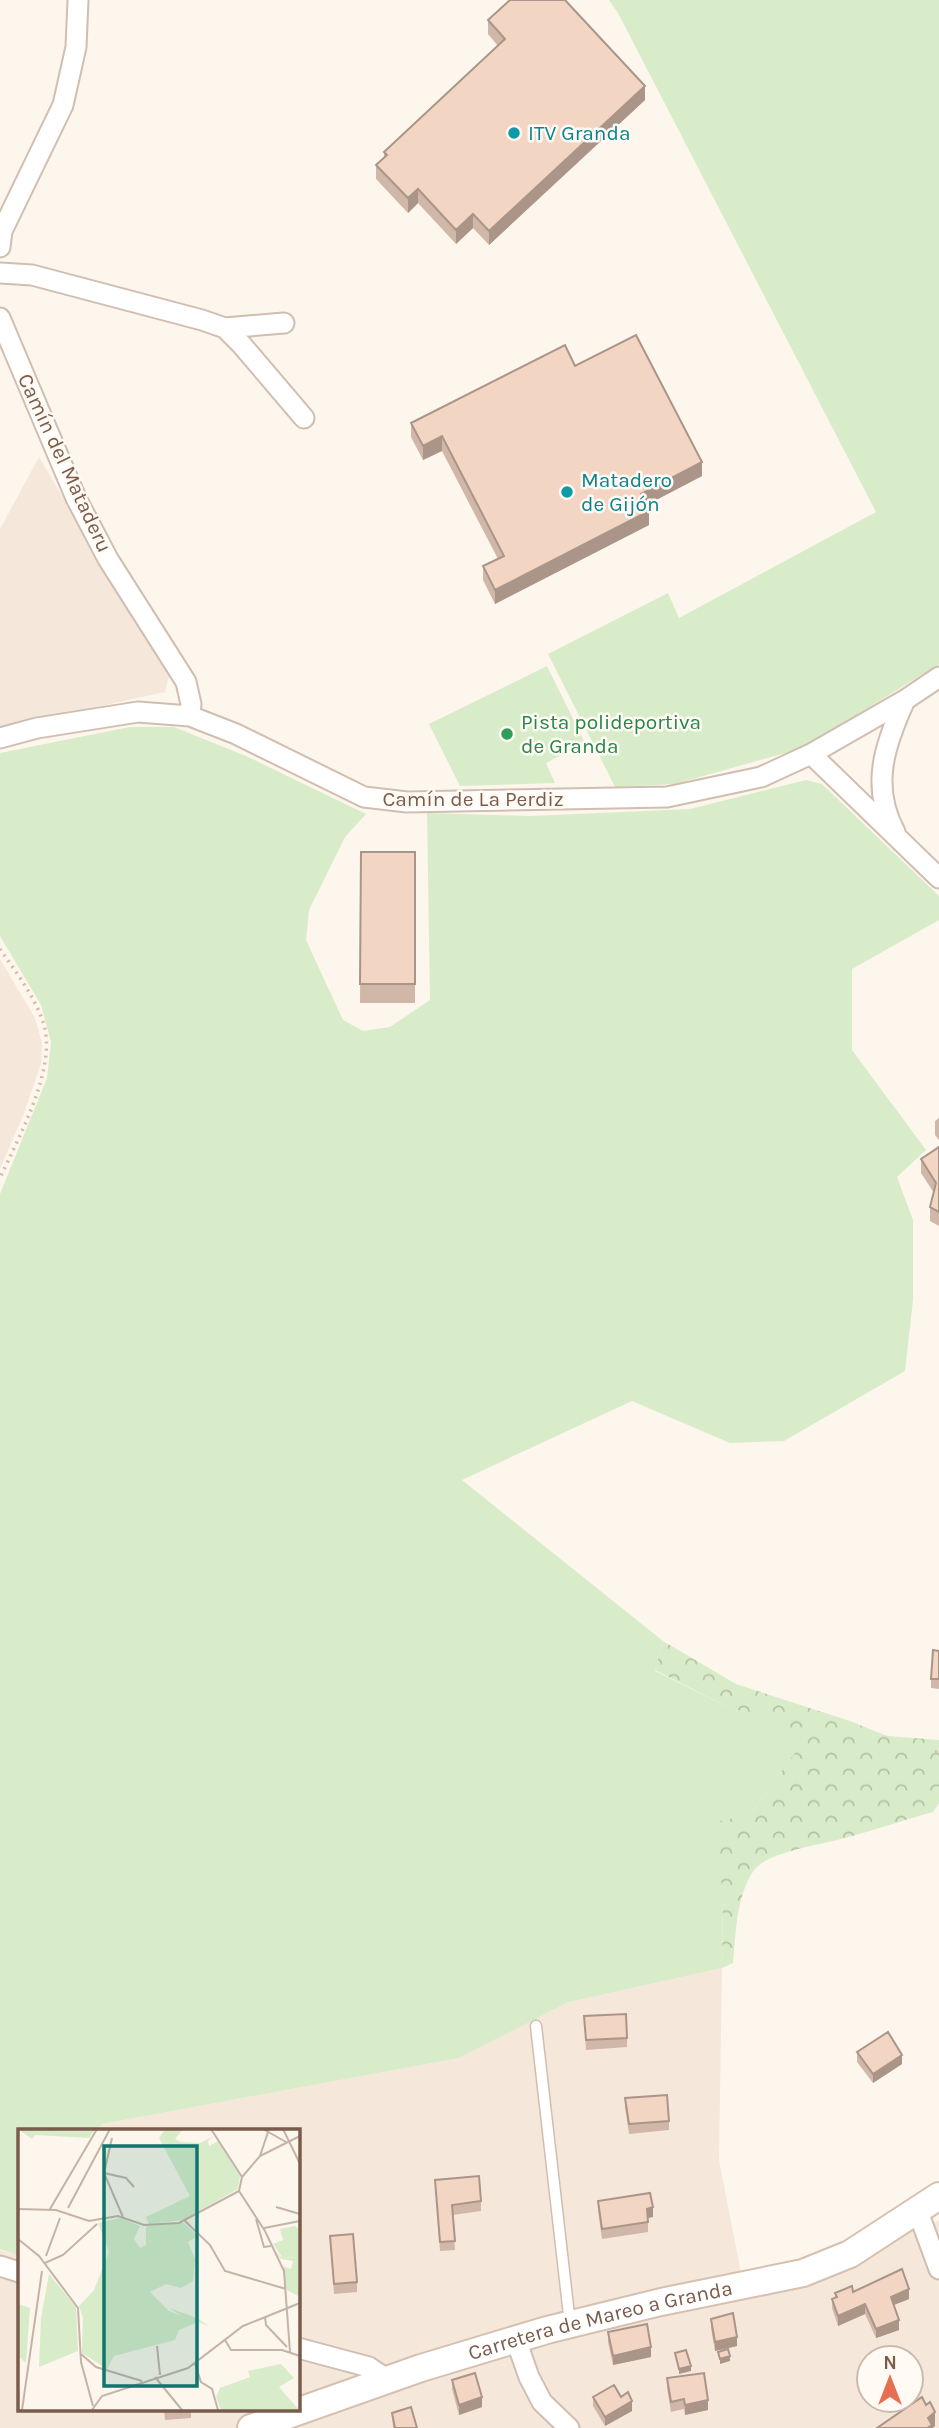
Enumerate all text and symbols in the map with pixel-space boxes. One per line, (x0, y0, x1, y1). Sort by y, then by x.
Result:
place label: ITV Granda (528, 121, 631, 145)
marker: ITV Granda (506, 125, 522, 141)
street label: Camín del Mataderu (13, 370, 117, 556)
place label: Matadero de Gijón (581, 468, 672, 516)
marker: Matadero de Gijón (559, 484, 575, 500)
place label: Pista polideportiva de Granda (521, 710, 701, 758)
marker: Pista polideportiva de Granda (499, 726, 515, 742)
street label: Camín de La Perdiz (382, 787, 564, 811)
inset map (18, 2129, 299, 2410)
street label: Carretera de Mareo a Granda (465, 2276, 735, 2365)
north arrow (855, 2344, 925, 2414)
text: N (883, 2352, 897, 2374)

